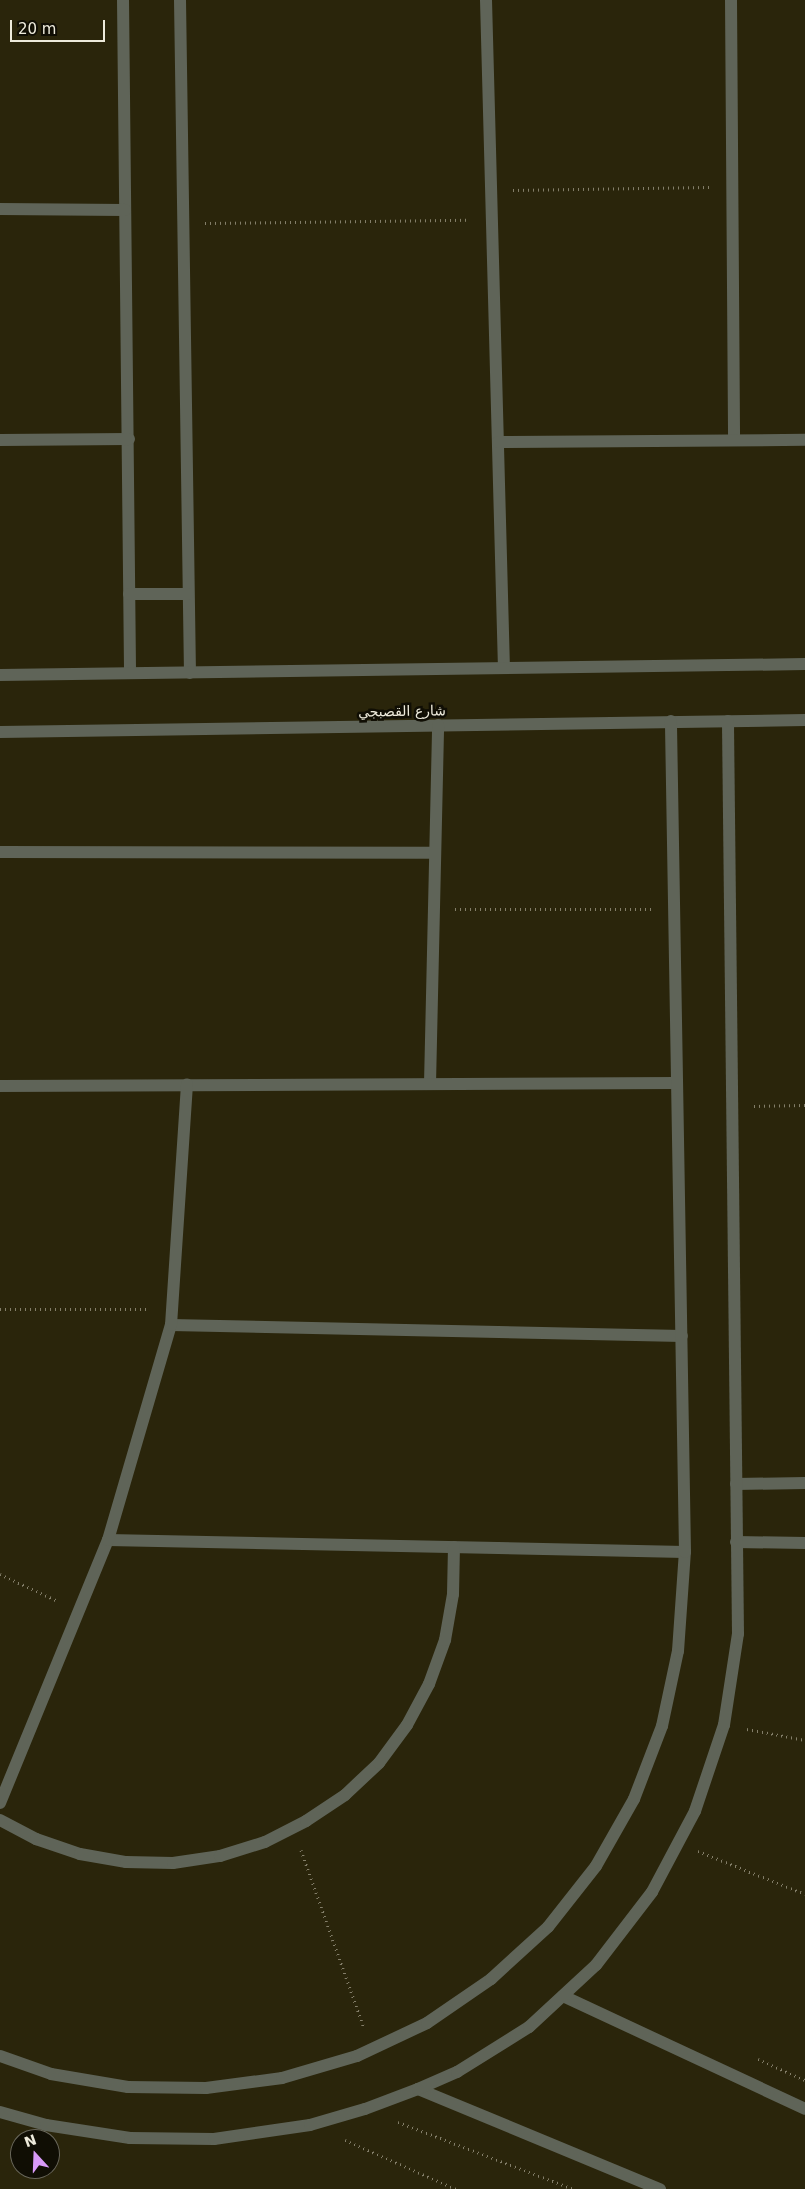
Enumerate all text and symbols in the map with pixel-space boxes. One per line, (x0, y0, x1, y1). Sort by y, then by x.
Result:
scale bar (12, 10, 108, 42)
text: 20 m (18, 20, 56, 38)
street label: شارع القصبجي (358, 702, 446, 720)
north arrow (10, 2129, 60, 2179)
text: N (22, 2131, 38, 2150)

